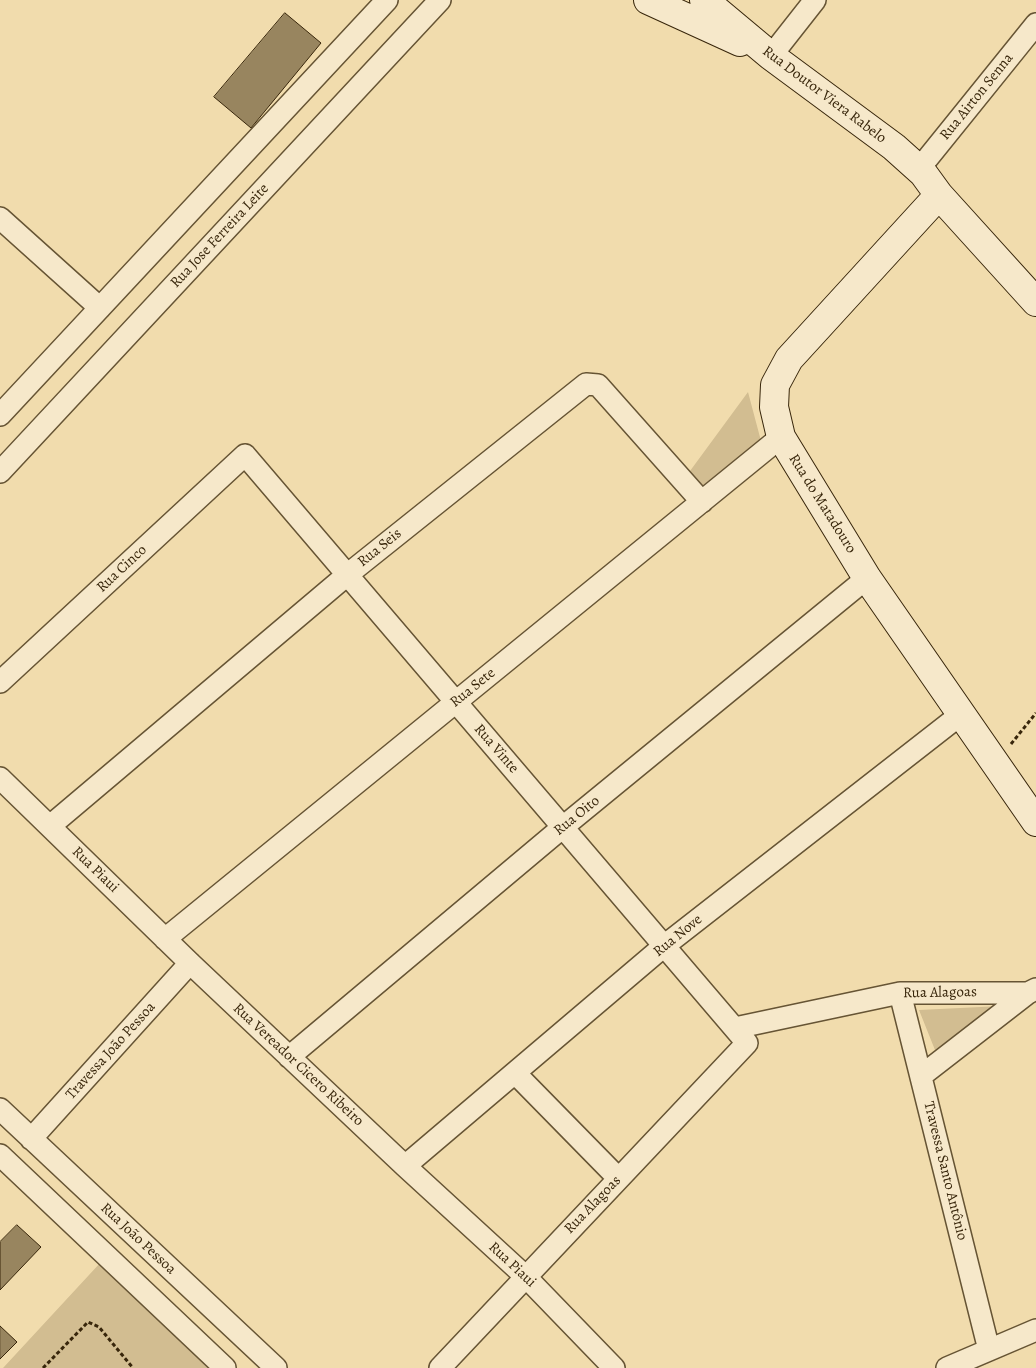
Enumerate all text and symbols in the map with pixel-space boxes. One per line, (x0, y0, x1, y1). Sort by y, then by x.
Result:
street label: Rua Doutor Viera Rabelo (759, 43, 889, 147)
street label: Rua Airton Senna (936, 50, 1018, 144)
street label: Rua Jose Ferreira Leite (167, 180, 273, 292)
street label: Rua do Matadouro (784, 451, 860, 557)
street label: Rua Seis (354, 525, 406, 571)
street label: Rua Cinco (93, 541, 151, 597)
street label: Rua Sete (447, 664, 499, 712)
street label: Rua Vinte (470, 721, 522, 777)
street label: Rua Oito (550, 792, 604, 840)
street label: Rua Piaui (68, 843, 122, 897)
street label: Rua Nove (650, 911, 706, 961)
street label: Rua Alagoas (903, 983, 977, 1003)
street label: Travessa João Pessoa (62, 998, 160, 1104)
street label: Rua Vereador Cicero Ribeiro (229, 1000, 367, 1130)
street label: Travessa Santo Antônio (919, 1100, 971, 1242)
street label: Rua Alagoas (561, 1172, 625, 1238)
street label: Rua João Pessoa (96, 1199, 180, 1279)
street label: Rua Piaui (484, 1238, 540, 1292)

